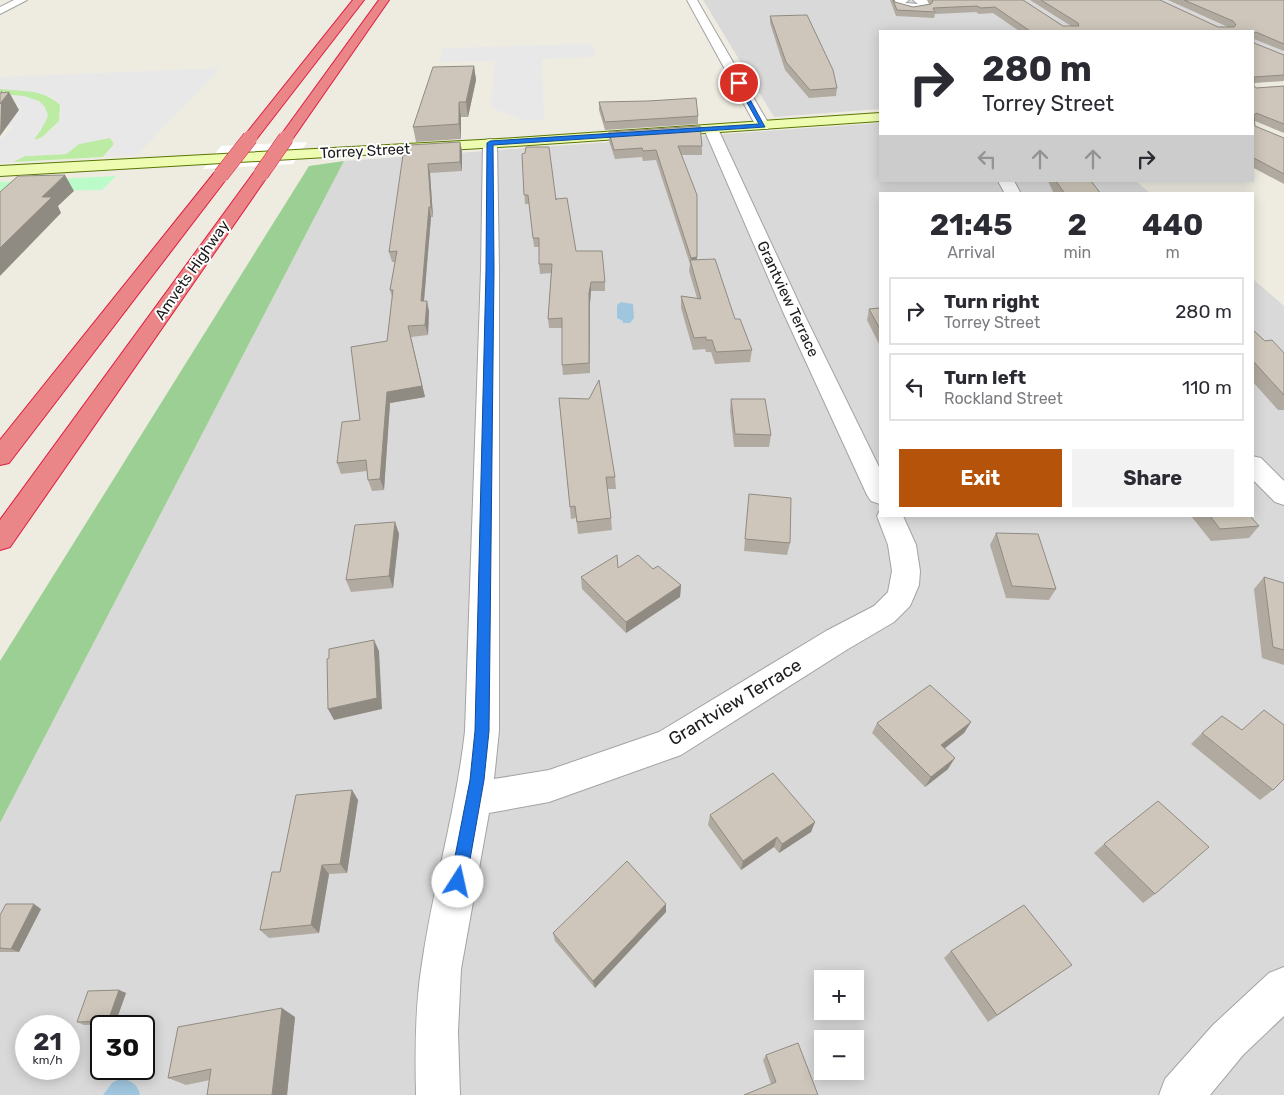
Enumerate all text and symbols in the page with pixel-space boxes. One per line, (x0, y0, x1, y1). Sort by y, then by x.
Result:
text: 280 m (982, 48, 1092, 90)
icon: right (899, 50, 964, 115)
pin (718, 62, 760, 104)
icon: arrive (725, 69, 753, 97)
text: Torrey Street (982, 90, 1114, 117)
street label: Torrey Street (320, 140, 411, 162)
icon: left (973, 145, 1001, 173)
icon: ahead (1026, 145, 1054, 173)
icon: ahead (1079, 145, 1107, 173)
icon: right (1132, 145, 1160, 173)
text: 21:45 (930, 207, 1013, 243)
text: 2 (1068, 207, 1087, 243)
text: 440 (1142, 207, 1203, 243)
street label: Amvets Highway (151, 217, 233, 323)
street label: Grantview Terrace (753, 238, 823, 360)
text: Arrival (947, 243, 995, 262)
text: min (1063, 243, 1091, 262)
text: m (1165, 243, 1180, 262)
text: Turn right (944, 290, 1039, 313)
icon: right (901, 297, 929, 325)
text: 280 m (1175, 300, 1232, 323)
text: Torrey Street (944, 313, 1040, 332)
text: Turn left (944, 366, 1026, 389)
icon: left (901, 373, 929, 401)
text: 110 m (1182, 376, 1232, 399)
text: Rockland Street (944, 389, 1063, 408)
button: Exit (899, 449, 1062, 507)
button: Share (1072, 449, 1234, 507)
street label: Grantview Terrace (665, 654, 805, 750)
position arrow (431, 855, 483, 907)
map controls (814, 970, 864, 1080)
button: + (814, 970, 864, 1020)
speed limit sign: 30 (90, 1015, 155, 1080)
text: 21 (33, 1027, 62, 1056)
button: − (814, 1030, 864, 1080)
text: km/h (33, 1053, 62, 1067)

